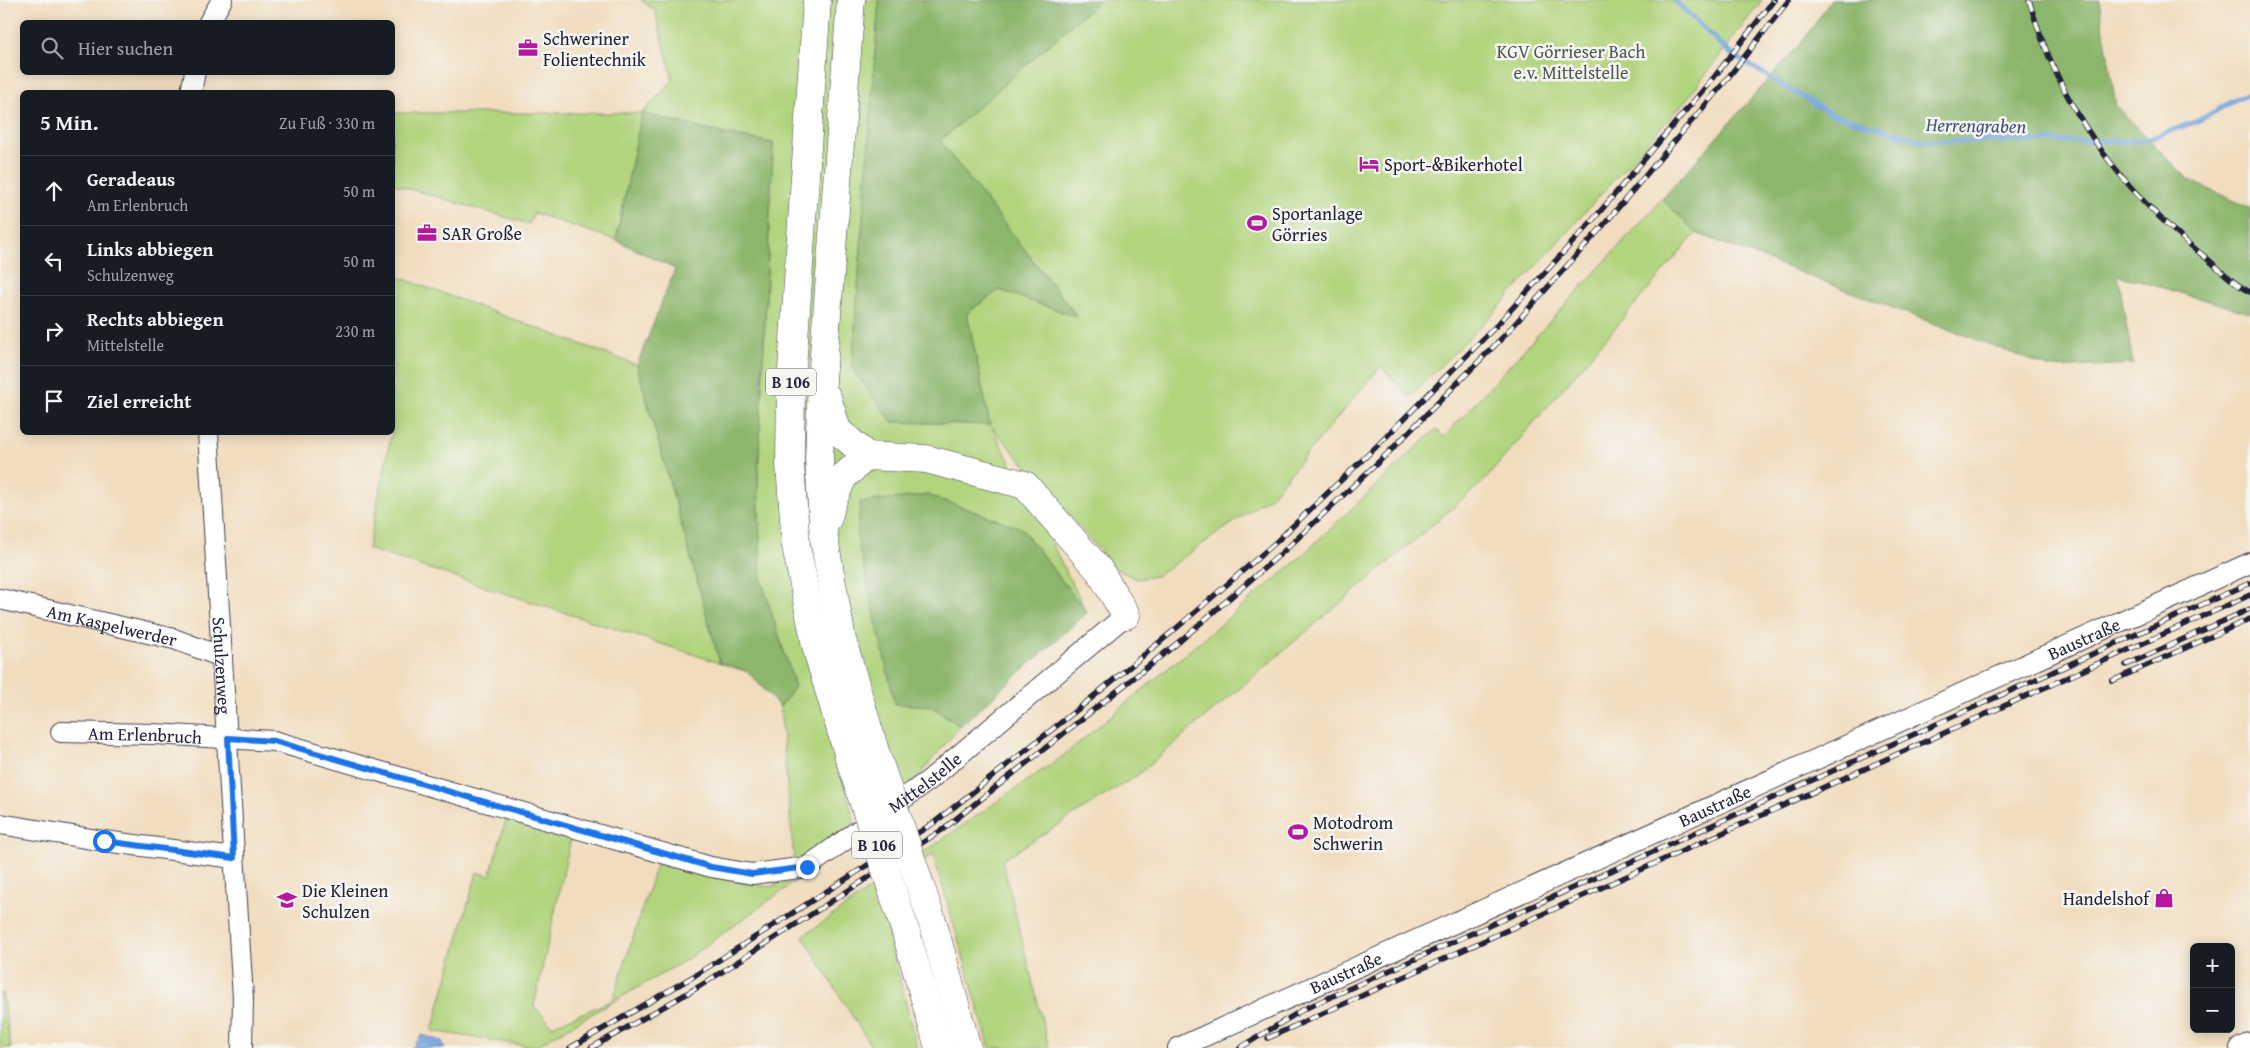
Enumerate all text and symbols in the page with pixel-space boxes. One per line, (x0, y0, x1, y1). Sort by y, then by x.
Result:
search box (20, 20, 395, 75)
place label: Schweriner Folientechnik (543, 25, 647, 73)
icon: search (38, 34, 66, 62)
text: Hier suchen (78, 34, 173, 62)
office icon: Schweriner Folientechnik (517, 37, 539, 59)
park label: KGV Görrieser Bach e.v. Mittelstelle (1497, 38, 1645, 86)
text: 5 Min. (40, 107, 98, 138)
water label: Herrengraben (1925, 110, 2027, 140)
text: Zu Fuß · 330 m (279, 111, 375, 135)
place label: Sport-&Bikerhotel (1384, 151, 1523, 178)
hotel icon: Sport-&Bikerhotel (1358, 153, 1380, 175)
text: Geradeaus (87, 165, 175, 193)
icon: ahead (40, 177, 68, 205)
text: 50 m (343, 179, 375, 203)
text: Am Erlenbruch (87, 193, 188, 217)
place label: Sportanlage Görries (1272, 200, 1363, 248)
sports icon: Sportanlage Görries (1246, 212, 1268, 234)
place label: SAR Große (442, 220, 522, 247)
office icon: SAR Große (416, 222, 438, 244)
text: Links abbiegen (87, 235, 213, 263)
icon: left (40, 247, 68, 275)
text: 50 m (343, 249, 375, 273)
text: Schulzenweg (87, 263, 174, 287)
text: Rechts abbiegen (87, 305, 224, 333)
icon: right (40, 317, 68, 345)
text: 230 m (335, 319, 375, 343)
text: Mittelstelle (87, 333, 164, 357)
road number: B 106 (766, 368, 816, 396)
icon: arrive (40, 387, 68, 415)
text: Ziel erreicht (87, 387, 191, 415)
street label: Am Kaspelwerder (44, 597, 180, 653)
street label: Baustraße (2043, 610, 2124, 666)
street label: Schulzenweg (206, 616, 239, 715)
street label: Am Erlenbruch (88, 719, 203, 750)
street label: Mittelstelle (882, 745, 967, 819)
street label: Baustraße (1674, 777, 1755, 833)
place label: Motodrom Schwerin (1313, 809, 1393, 857)
sports icon: Motodrom Schwerin (1287, 821, 1309, 843)
route start (93, 830, 116, 853)
road number: B 106 (852, 832, 902, 858)
route end (796, 856, 819, 879)
place label: Die Kleinen Schulzen (302, 877, 388, 925)
place label: Handelshof (2063, 885, 2151, 912)
shop icon: Handelshof (2153, 887, 2175, 909)
school or university icon: Die Kleinen Schulzen (276, 889, 298, 911)
map controls (2190, 943, 2235, 1033)
button: + (2190, 943, 2235, 988)
street label: Baustraße (1305, 944, 1386, 1000)
button: − (2190, 988, 2235, 1033)

